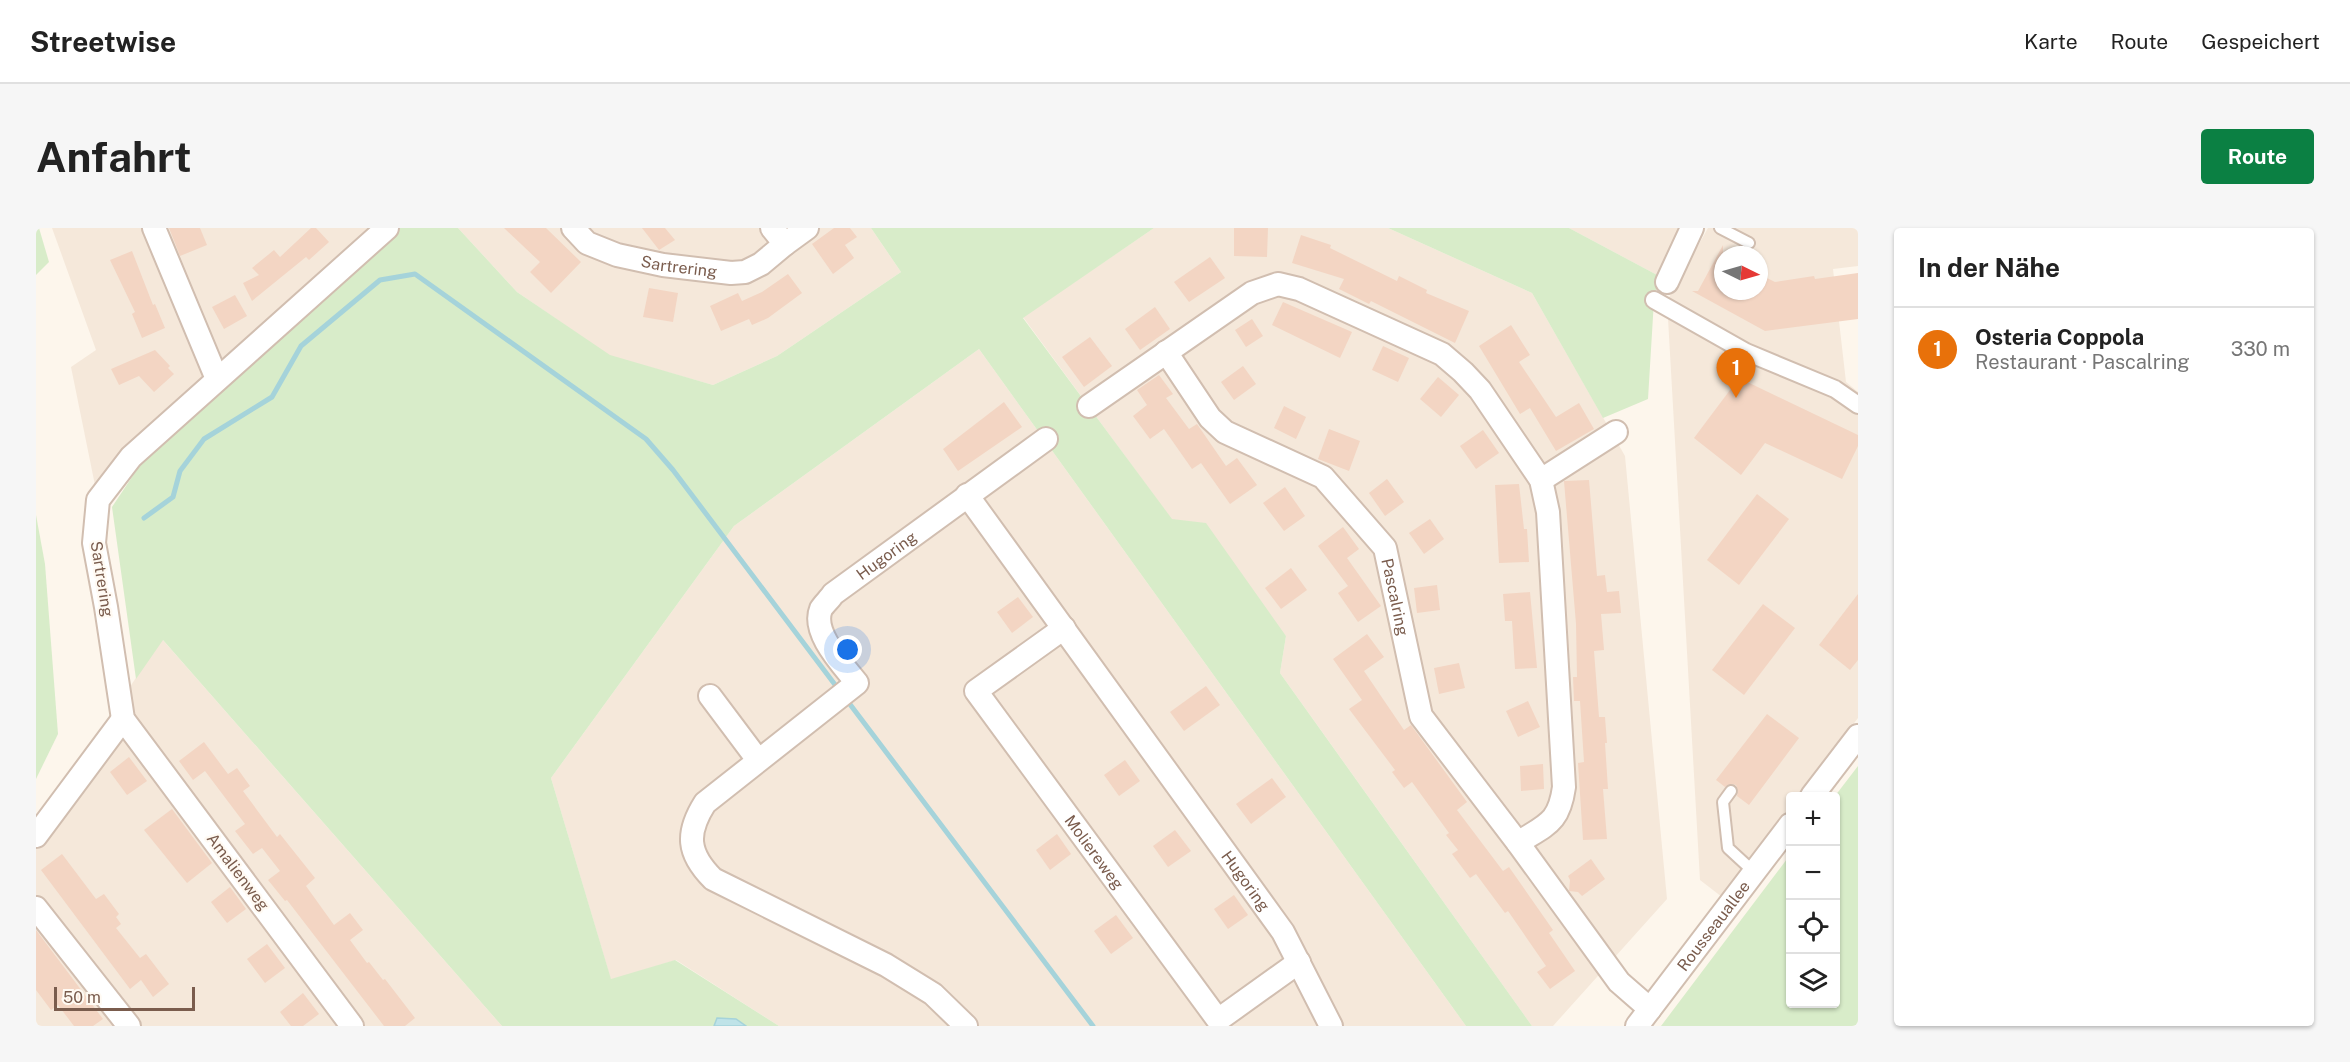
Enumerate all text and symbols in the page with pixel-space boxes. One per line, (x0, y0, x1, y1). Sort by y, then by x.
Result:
text: Streetwise (30, 25, 176, 58)
text: Karte (2024, 29, 2078, 54)
text: Route (2111, 29, 2168, 54)
text: Gespeichert (2201, 29, 2320, 54)
button: Route (2201, 129, 2314, 184)
text: Anfahrt (36, 132, 192, 181)
north arrow (1714, 246, 1768, 300)
street label: Sartrering (639, 251, 718, 281)
text: In der Nähe (1918, 252, 2060, 283)
text: Osteria Coppola (1975, 324, 2144, 350)
text: 1 (1933, 337, 1942, 361)
text: 330 m (2231, 337, 2290, 361)
pin: 1 (1716, 348, 1756, 398)
text: Restaurant · Pascalring (1975, 350, 2190, 374)
street label: Hugoring (852, 527, 920, 583)
street label: Sartrering (87, 540, 117, 618)
street label: Pascalring (1378, 556, 1413, 637)
your location (833, 635, 862, 664)
map controls (1786, 792, 1840, 1008)
button: + (1786, 792, 1840, 846)
street label: Moliereweg (1061, 811, 1128, 893)
street label: Amalienweg (203, 830, 273, 915)
button: − (1786, 846, 1840, 900)
street label: Hugoring (1218, 847, 1274, 915)
street label: Rousseauallee (1673, 877, 1754, 975)
button: locate (1786, 900, 1840, 954)
button: layers (1786, 954, 1840, 1008)
scale bar (54, 984, 195, 1012)
text: 50 m (63, 988, 101, 1007)

